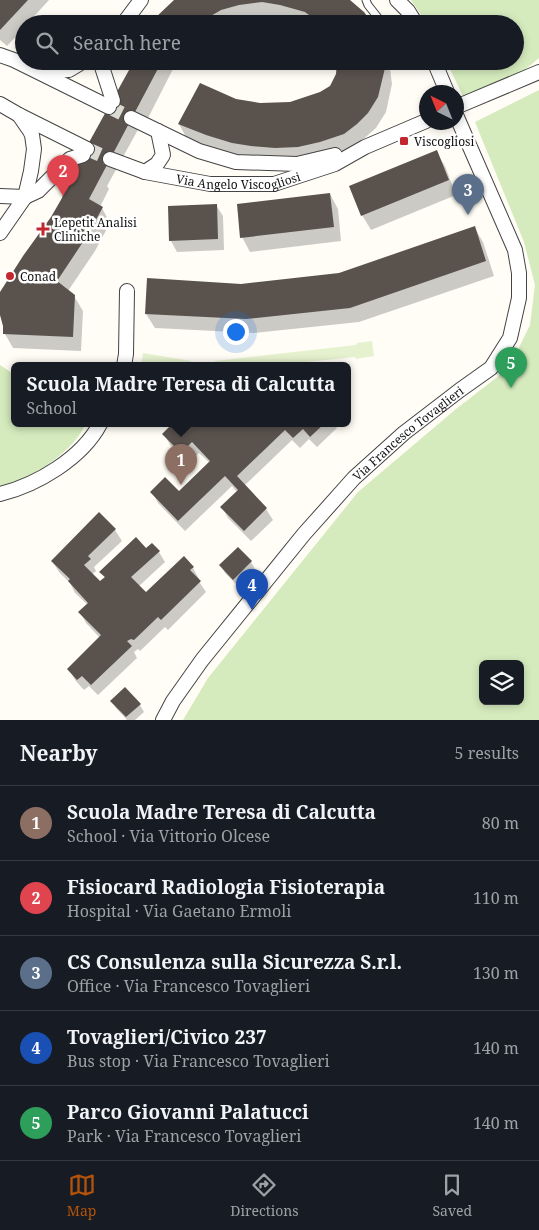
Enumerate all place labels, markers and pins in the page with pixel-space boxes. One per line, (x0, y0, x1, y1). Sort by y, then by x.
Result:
place label: Viscogliosi (414, 133, 475, 150)
marker: Viscogliosi (398, 135, 410, 147)
pin: 2 (47, 155, 79, 196)
pin: 3 (452, 174, 484, 215)
place label: Lepetit Analisi Cliniche (54, 214, 137, 245)
marker: Lepetit Analisi Cliniche (36, 222, 50, 236)
place label: Conad (20, 268, 57, 285)
marker: Conad (4, 270, 16, 282)
pin: 5 (495, 347, 527, 388)
pin: 1 (165, 444, 197, 485)
pin: 4 (236, 569, 268, 610)

